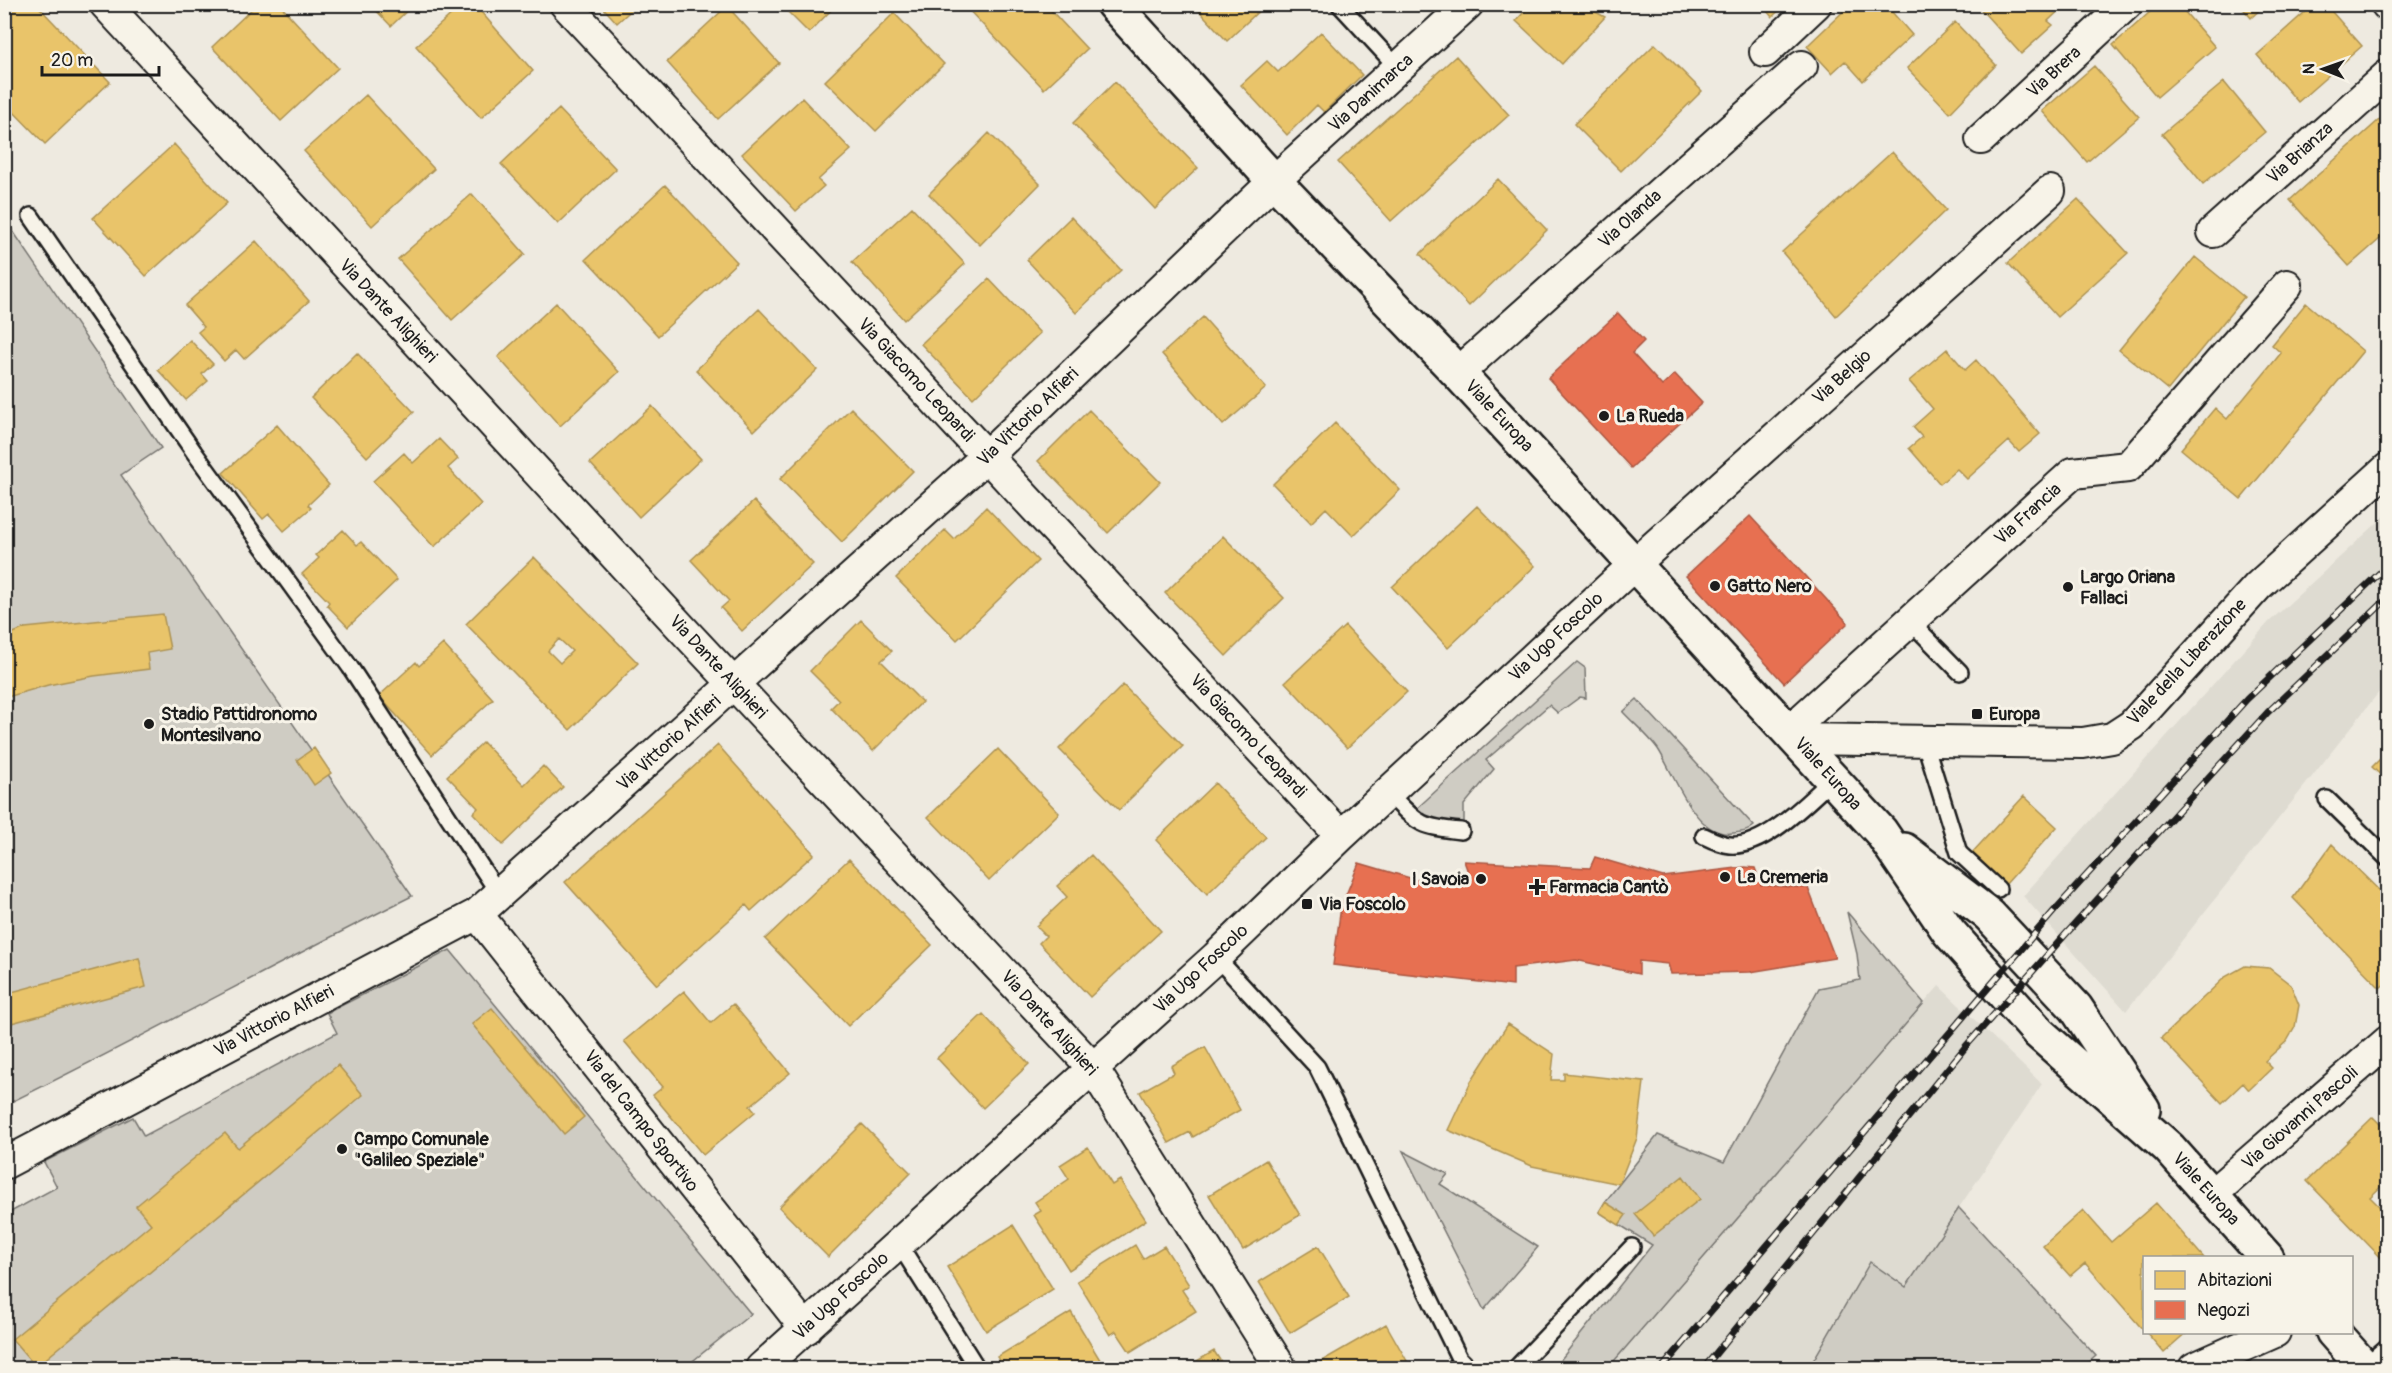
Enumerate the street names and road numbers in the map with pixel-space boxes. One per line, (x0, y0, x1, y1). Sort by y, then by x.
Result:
street label: Via Brera (2022, 41, 2086, 103)
street label: Via Danimarca (1324, 49, 1418, 137)
street label: Via Brianza (2262, 117, 2338, 189)
street label: Via Olanda (1594, 185, 1666, 253)
street label: Via Dante Alighieri (334, 254, 442, 368)
street label: Via Giacomo Leopardi (853, 313, 979, 447)
street label: Via Belgio (1808, 344, 1877, 409)
street label: Via Vittorio Alfieri (972, 363, 1084, 471)
street label: Viale Europa (1460, 375, 1538, 457)
street label: Via Francia (1990, 478, 2066, 550)
street label: Via Ugo Foscolo (1504, 587, 1608, 687)
street label: Viale della Liberazione (2122, 594, 2252, 730)
street label: Via Dante Alighieri (664, 610, 772, 724)
street label: Via Giacomo Leopardi (1185, 669, 1311, 803)
street label: Via Vittorio Alfieri (612, 690, 726, 796)
street label: Viale Europa (1789, 733, 1867, 815)
street label: Via Ugo Foscolo (1149, 919, 1253, 1019)
street label: Via Dante Alighieri (996, 965, 1102, 1081)
street label: Via Vittorio Alfieri (210, 980, 338, 1062)
street label: Via del Campo Sportivo (578, 1045, 704, 1197)
street label: Via Giovanni Pascoli (2237, 1061, 2363, 1175)
street label: Viale Europa (2167, 1148, 2245, 1230)
street label: Via Ugo Foscolo (788, 1247, 894, 1345)

